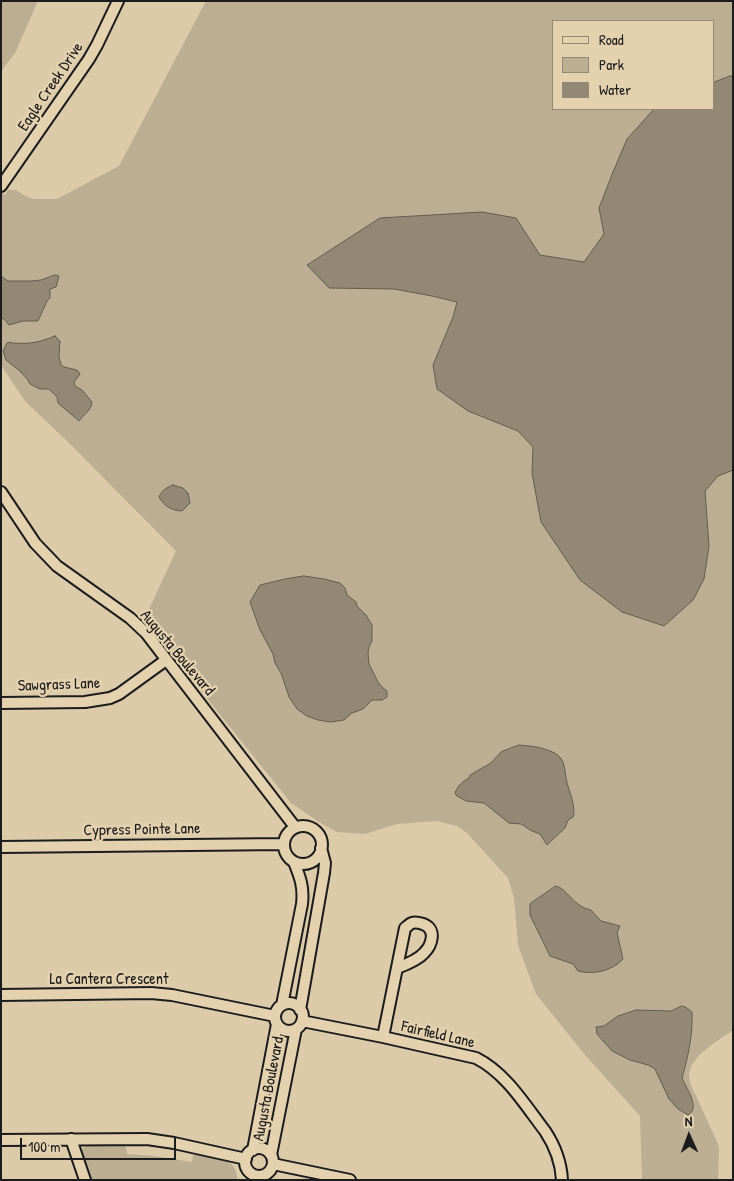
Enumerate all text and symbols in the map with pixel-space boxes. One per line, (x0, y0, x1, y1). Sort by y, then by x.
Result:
legend (552, 20, 714, 110)
text: Road (599, 29, 624, 50)
street label: Eagle Creek Drive (14, 39, 88, 135)
text: Park (599, 54, 624, 75)
text: Water (599, 79, 631, 100)
street label: Augusta Boulevard (136, 606, 218, 700)
street label: Sawgrass Lane (17, 674, 101, 696)
street label: Cypress Pointe Lane (83, 819, 201, 841)
street label: La Cantera Crescent (50, 970, 168, 990)
street label: Fairfield Lane (399, 1017, 477, 1053)
street label: Augusta Boulevard (249, 1035, 289, 1143)
north arrow (664, 1111, 714, 1161)
text: N (684, 1111, 693, 1130)
scale bar (22, 1128, 179, 1160)
text: 100 m (28, 1136, 61, 1157)

